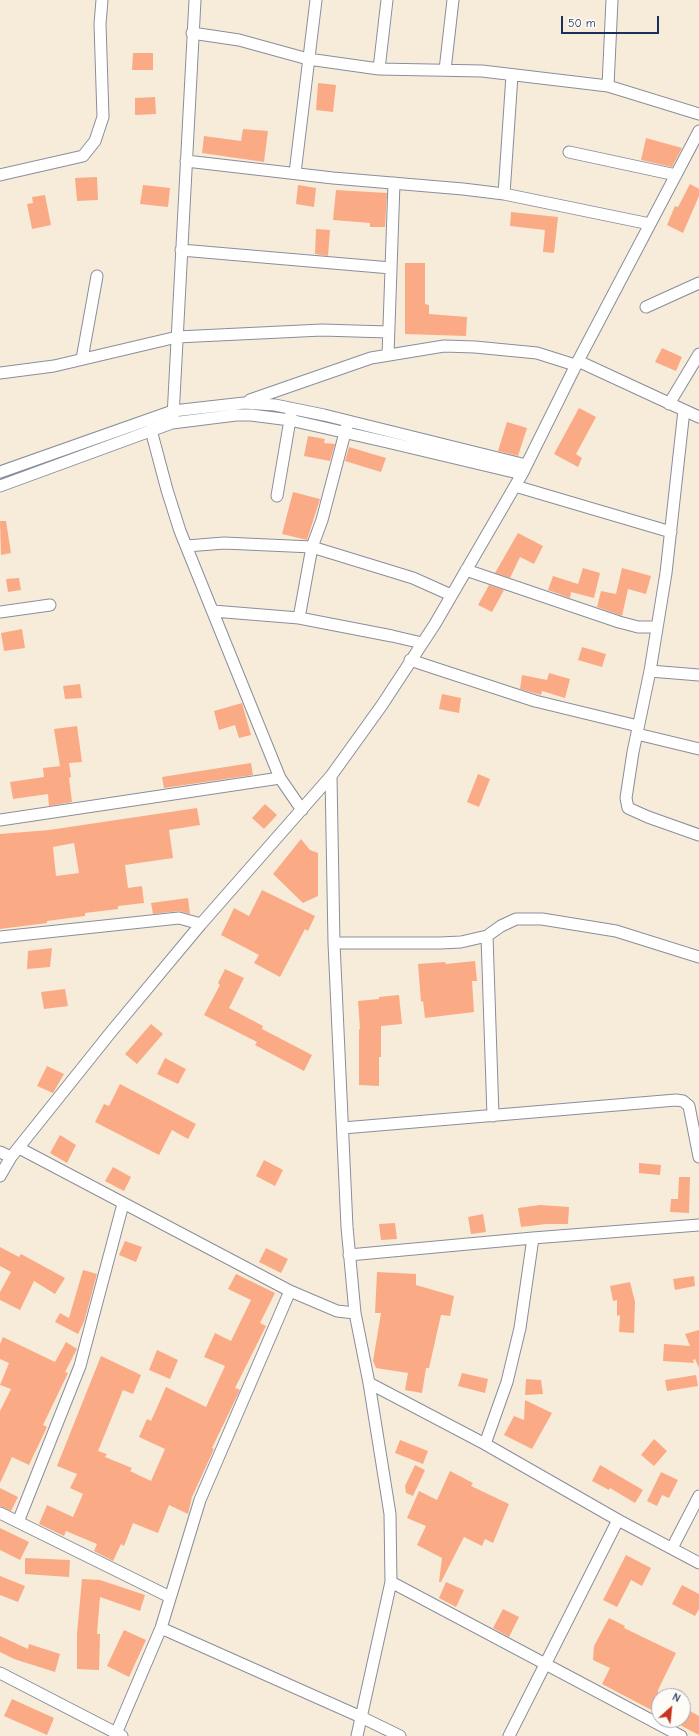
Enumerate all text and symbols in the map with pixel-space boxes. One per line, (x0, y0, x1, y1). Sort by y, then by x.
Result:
scale bar (563, 8, 661, 34)
text: 50 m (568, 16, 596, 30)
north arrow (651, 1688, 691, 1728)
text: N (670, 1690, 682, 1705)

